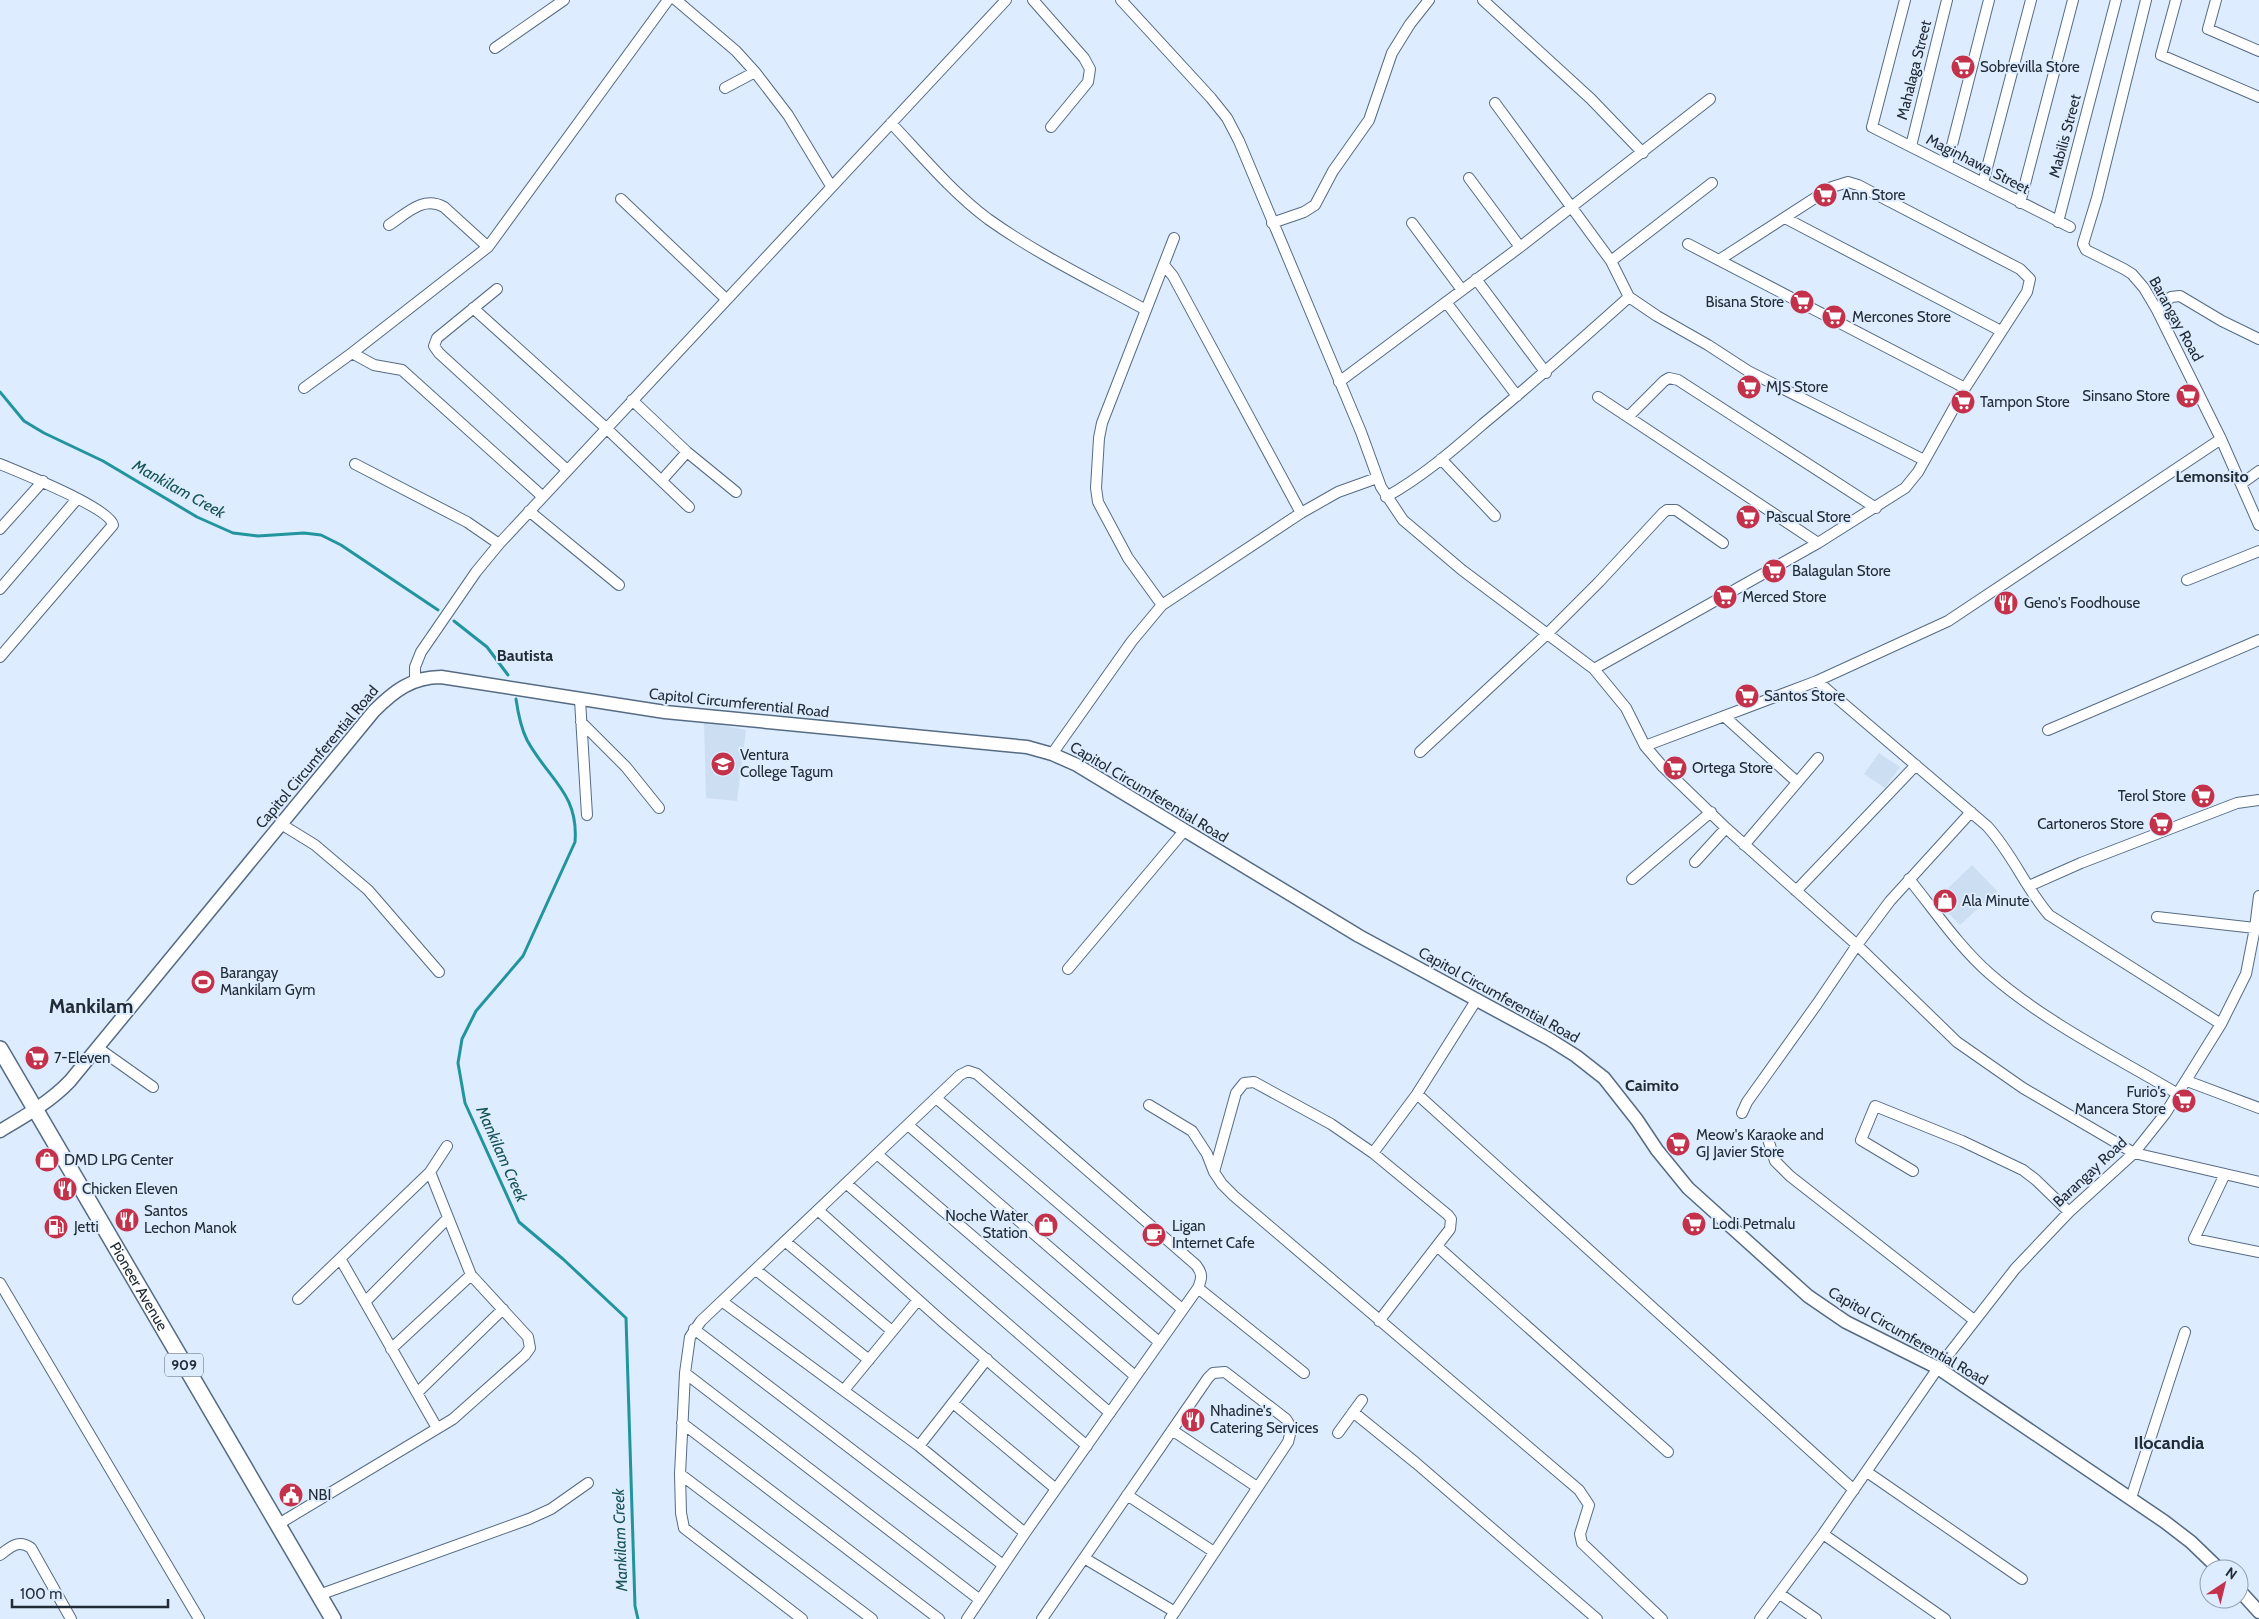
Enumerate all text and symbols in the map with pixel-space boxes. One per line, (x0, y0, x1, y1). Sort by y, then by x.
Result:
street label: Mahalaga Street (1893, 18, 1935, 122)
supermarket icon: Sobrevilla Store (1950, 54, 1976, 80)
place label: Sobrevilla Store (1980, 58, 2080, 76)
street label: Mabilis Street (2045, 92, 2085, 180)
street label: Maginhawa Street (1923, 130, 2033, 198)
supermarket icon: Ann Store (1812, 182, 1838, 208)
place label: Ann Store (1842, 186, 1906, 204)
street label: Barangay Road (2145, 273, 2207, 365)
supermarket icon: Bisana Store (1789, 289, 1815, 315)
place label: Bisana Store (1706, 293, 1784, 311)
supermarket icon: Mercones Store (1821, 304, 1847, 330)
place label: Mercones Store (1852, 308, 1951, 326)
supermarket icon: MJS Store (1736, 374, 1762, 400)
place label: MJS Store (1766, 378, 1828, 396)
supermarket icon: Sinsano Store (2175, 383, 2201, 409)
place label: Sinsano Store (2082, 387, 2170, 405)
supermarket icon: Tampon Store (1950, 389, 1976, 415)
place label: Tampon Store (1980, 393, 2070, 411)
water label: Mankilam Creek (129, 455, 230, 523)
district label: Lemonsito (2175, 467, 2249, 486)
supermarket icon: Pascual Store (1735, 504, 1761, 530)
place label: Pascual Store (1766, 508, 1851, 526)
supermarket icon: Balagulan Store (1761, 558, 1787, 584)
place label: Balagulan Store (1792, 562, 1891, 580)
supermarket icon: Merced Store (1712, 584, 1738, 610)
place label: Merced Store (1742, 588, 1827, 606)
restaurant icon: Geno's Foodhouse (1993, 590, 2019, 616)
place label: Geno's Foodhouse (2024, 594, 2140, 612)
district label: Bautista (497, 646, 553, 665)
street label: Capitol Circumferential Road (252, 682, 382, 832)
supermarket icon: Santos Store (1734, 683, 1760, 709)
street label: Capitol Circumferential Road (648, 685, 830, 721)
place label: Santos Store (1764, 687, 1845, 705)
street label: Capitol Circumferential Road (1067, 738, 1231, 846)
place label: Ventura College Tagum (740, 746, 833, 781)
school or university icon: Ventura College Tagum (710, 751, 736, 777)
supermarket icon: Ortega Store (1662, 755, 1688, 781)
place label: Ortega Store (1692, 759, 1773, 777)
supermarket icon: Terol Store (2190, 783, 2216, 809)
place label: Terol Store (2118, 787, 2186, 805)
supermarket icon: Cartoneros Store (2148, 811, 2174, 837)
place label: Cartoneros Store (2037, 815, 2144, 833)
shop icon: Ala Minute (1932, 888, 1958, 914)
place label: Ala Minute (1962, 892, 2030, 910)
street label: Capitol Circumferential Road (1415, 943, 1583, 1047)
place label: Barangay Mankilam Gym (220, 964, 315, 999)
sports icon: Barangay Mankilam Gym (190, 969, 216, 995)
district label: Mankilam (49, 994, 133, 1018)
supermarket icon: 7-Eleven (24, 1045, 50, 1071)
place label: 7-Eleven (54, 1049, 110, 1067)
district label: Caimito (1625, 1076, 1679, 1095)
place label: Furio's Mancera Store (2075, 1083, 2166, 1118)
supermarket icon: Furio's Mancera Store (2171, 1088, 2197, 1114)
water label: Mankilam Creek (472, 1102, 532, 1206)
place label: Meow's Karaoke and GJ Javier Store (1696, 1126, 1824, 1161)
supermarket icon: Meow's Karaoke and GJ Javier Store (1665, 1131, 1691, 1157)
street label: Barangay Road (2049, 1133, 2131, 1211)
shop icon: DMD LPG Center (34, 1147, 60, 1173)
place label: DMD LPG Center (64, 1151, 173, 1169)
restaurant icon: Chicken Eleven (52, 1176, 78, 1202)
place label: Chicken Eleven (82, 1180, 178, 1198)
place label: Santos Lechon Manok (144, 1202, 237, 1237)
restaurant icon: Santos Lechon Manok (114, 1207, 140, 1233)
place label: Noche Water Station (945, 1207, 1028, 1242)
supermarket icon: Lodi Petmalu (1681, 1211, 1707, 1237)
shop icon: Noche Water Station (1033, 1212, 1059, 1238)
fuel station icon: Jetti (43, 1214, 69, 1240)
place label: Lodi Petmalu (1712, 1215, 1795, 1233)
place label: Ligan Internet Cafe (1172, 1217, 1255, 1252)
place label: Jetti (73, 1218, 99, 1236)
cafe icon: Ligan Internet Cafe (1141, 1222, 1167, 1248)
street label: Pioneer Avenue (106, 1239, 172, 1334)
street label: Capitol Circumferential Road (1825, 1283, 1991, 1389)
road number: 909 (165, 1354, 203, 1376)
place label: Nhadine's Catering Services (1210, 1402, 1318, 1437)
restaurant icon: Nhadine's Catering Services (1180, 1407, 1206, 1433)
district label: Ilocandia (2134, 1432, 2204, 1454)
public building icon: NBI (278, 1482, 304, 1508)
place label: NBI (308, 1486, 331, 1504)
water label: Mankilam Creek (609, 1487, 631, 1593)
north arrow (2199, 1559, 2249, 1609)
text: N (2222, 1563, 2241, 1584)
scale bar (12, 1576, 169, 1608)
text: 100 m (20, 1585, 62, 1603)

